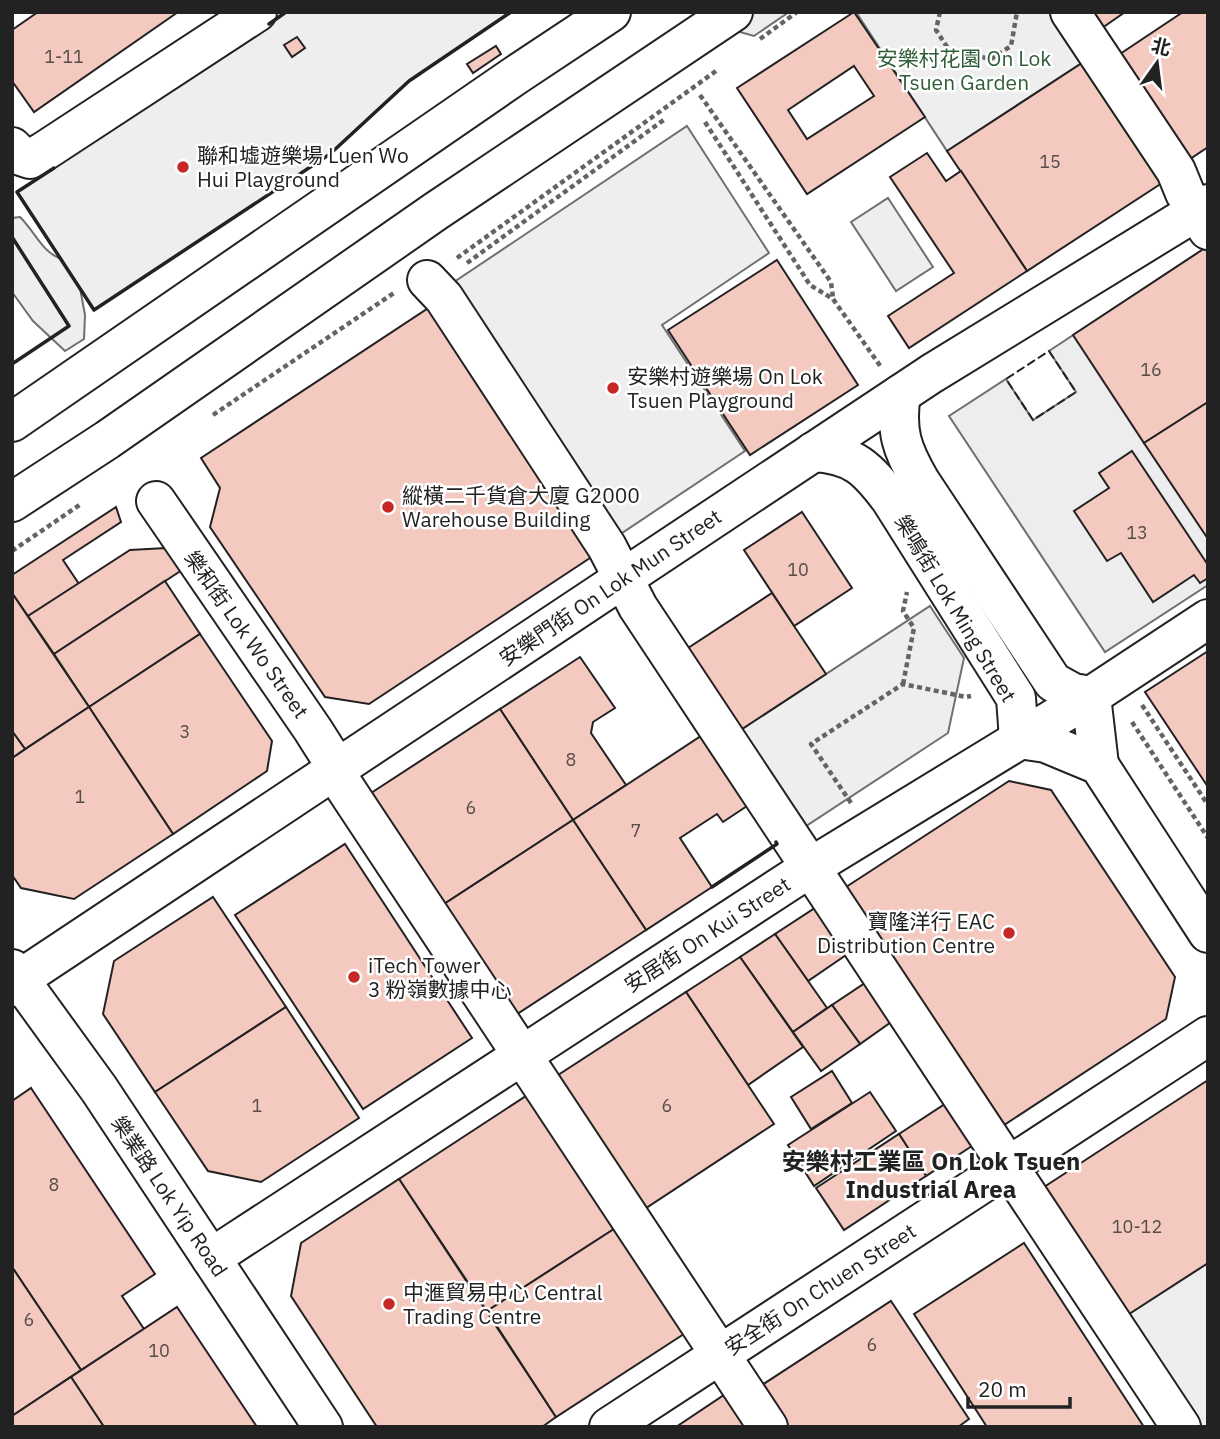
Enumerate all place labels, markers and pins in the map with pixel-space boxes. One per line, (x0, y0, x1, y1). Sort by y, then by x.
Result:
place label: 聯和墟遊樂場 Luen Wo Hui Playground (197, 141, 409, 193)
marker: 聯和墟遊樂場 Luen Wo Hui Playground (175, 159, 191, 175)
place label: 安樂村遊樂場 On Lok Tsuen Playground (627, 362, 823, 414)
marker: 安樂村遊樂場 On Lok Tsuen Playground (605, 380, 621, 396)
place label: 縱橫二千貨倉大廈 G2000 Warehouse Building (402, 481, 640, 533)
marker: 縱橫二千貨倉大廈 G2000 Warehouse Building (380, 499, 396, 515)
place label: 寶隆洋行 EAC Distribution Centre (817, 907, 995, 959)
marker: 寶隆洋行 EAC Distribution Centre (1001, 925, 1017, 941)
place label: iTech Tower 3 粉嶺數據中心 (368, 951, 512, 1003)
marker: iTech Tower 3 粉嶺數據中心 (346, 969, 362, 985)
place label: 中滙貿易中心 Central Trading Centre (403, 1278, 603, 1330)
marker: 中滙貿易中心 Central Trading Centre (381, 1296, 397, 1312)

